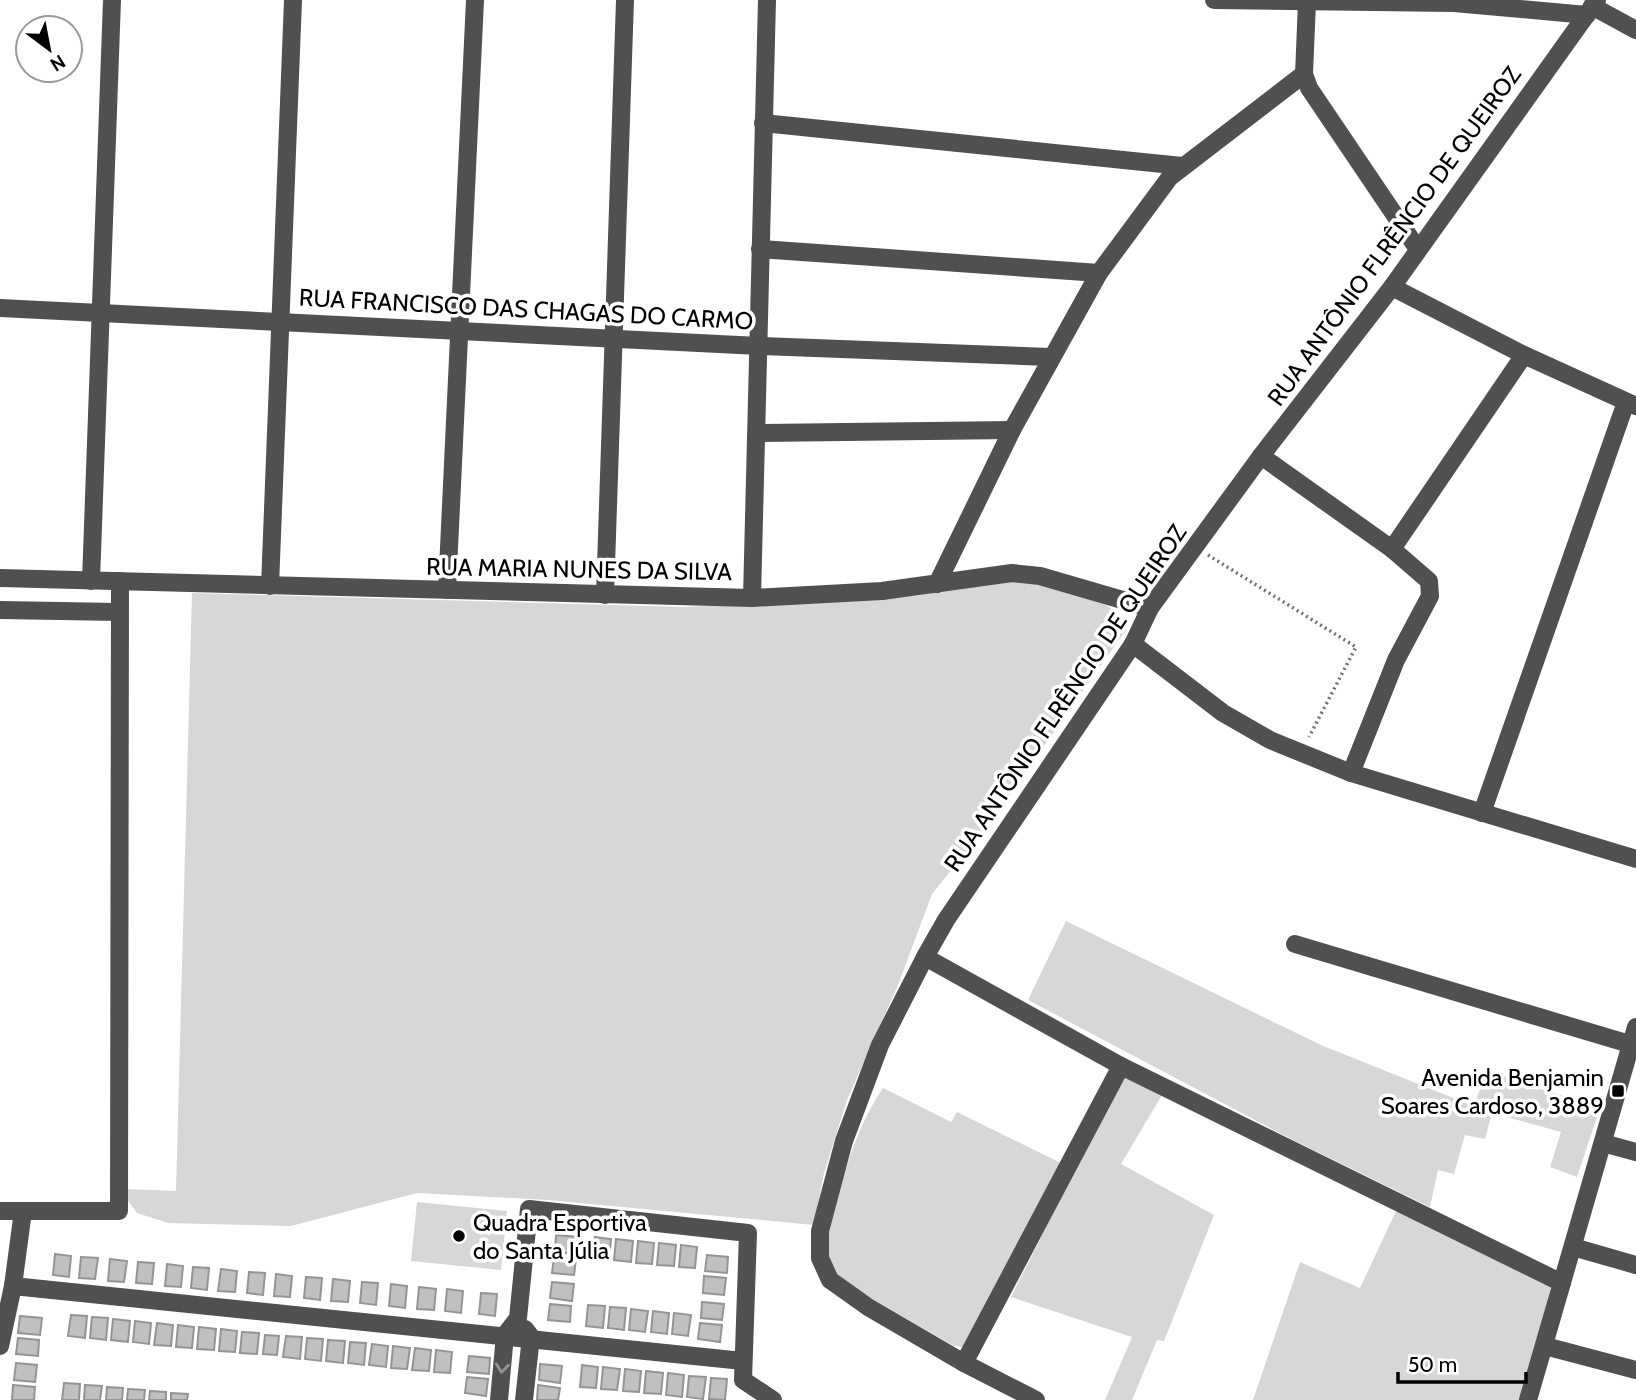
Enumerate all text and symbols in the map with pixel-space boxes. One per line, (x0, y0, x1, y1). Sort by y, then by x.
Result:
north arrow (14, 14, 84, 84)
text: N (46, 50, 70, 76)
street label: RUA ANTÔNIO FLRÊNCIO DE QUEIROZ (1261, 60, 1527, 411)
street label: RUA FRANCISCO DAS CHAGAS DO CARMO (298, 283, 754, 335)
street label: RUA ANTÔNIO FLRÊNCIO DE QUEIROZ (938, 518, 1193, 877)
street label: RUA MARIA NUNES DA SILVA (426, 552, 732, 586)
place label: Avenida Benjamin Soares Cardoso, 3889 (1381, 1063, 1604, 1120)
marker: Avenida Benjamin Soares Cardoso, 3889 (1610, 1083, 1626, 1099)
place label: Quadra Esportiva do Santa Júlia (473, 1208, 647, 1265)
marker: Quadra Esportiva do Santa Júlia (451, 1228, 467, 1244)
scale bar (1398, 1340, 1526, 1384)
text: 50 m (1408, 1352, 1457, 1377)
one-way arrow (495, 1362, 510, 1373)

